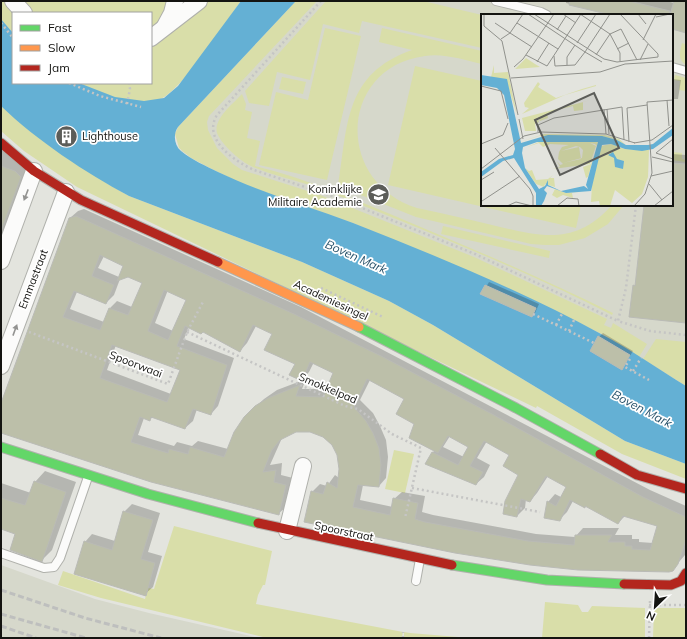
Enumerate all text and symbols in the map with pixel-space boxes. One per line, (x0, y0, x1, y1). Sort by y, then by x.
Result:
legend (12, 12, 152, 84)
inset map (481, 14, 673, 206)
text: Fast (48, 20, 72, 35)
text: Slow (48, 40, 76, 55)
text: Jam (48, 60, 70, 75)
building icon: Lighthouse (54, 123, 80, 149)
place label: Lighthouse (82, 129, 138, 143)
place label: Koninklijke Militaire Academie (268, 182, 362, 209)
school or university icon: Koninklijke Militaire Academie (365, 182, 391, 208)
one-way arrow (22, 190, 28, 202)
water label: Boven Mark (323, 236, 390, 277)
street label: Emmastraat (15, 247, 51, 311)
street label: Academiesingel (291, 277, 371, 323)
one-way arrow (12, 323, 18, 335)
street label: Spoorwaai (108, 348, 164, 380)
street label: Smokkelpad (297, 369, 359, 407)
water label: Boven Mark (610, 386, 676, 431)
street label: Spoorstraat (313, 518, 375, 544)
north arrow (635, 587, 675, 627)
text: N (644, 608, 657, 624)

